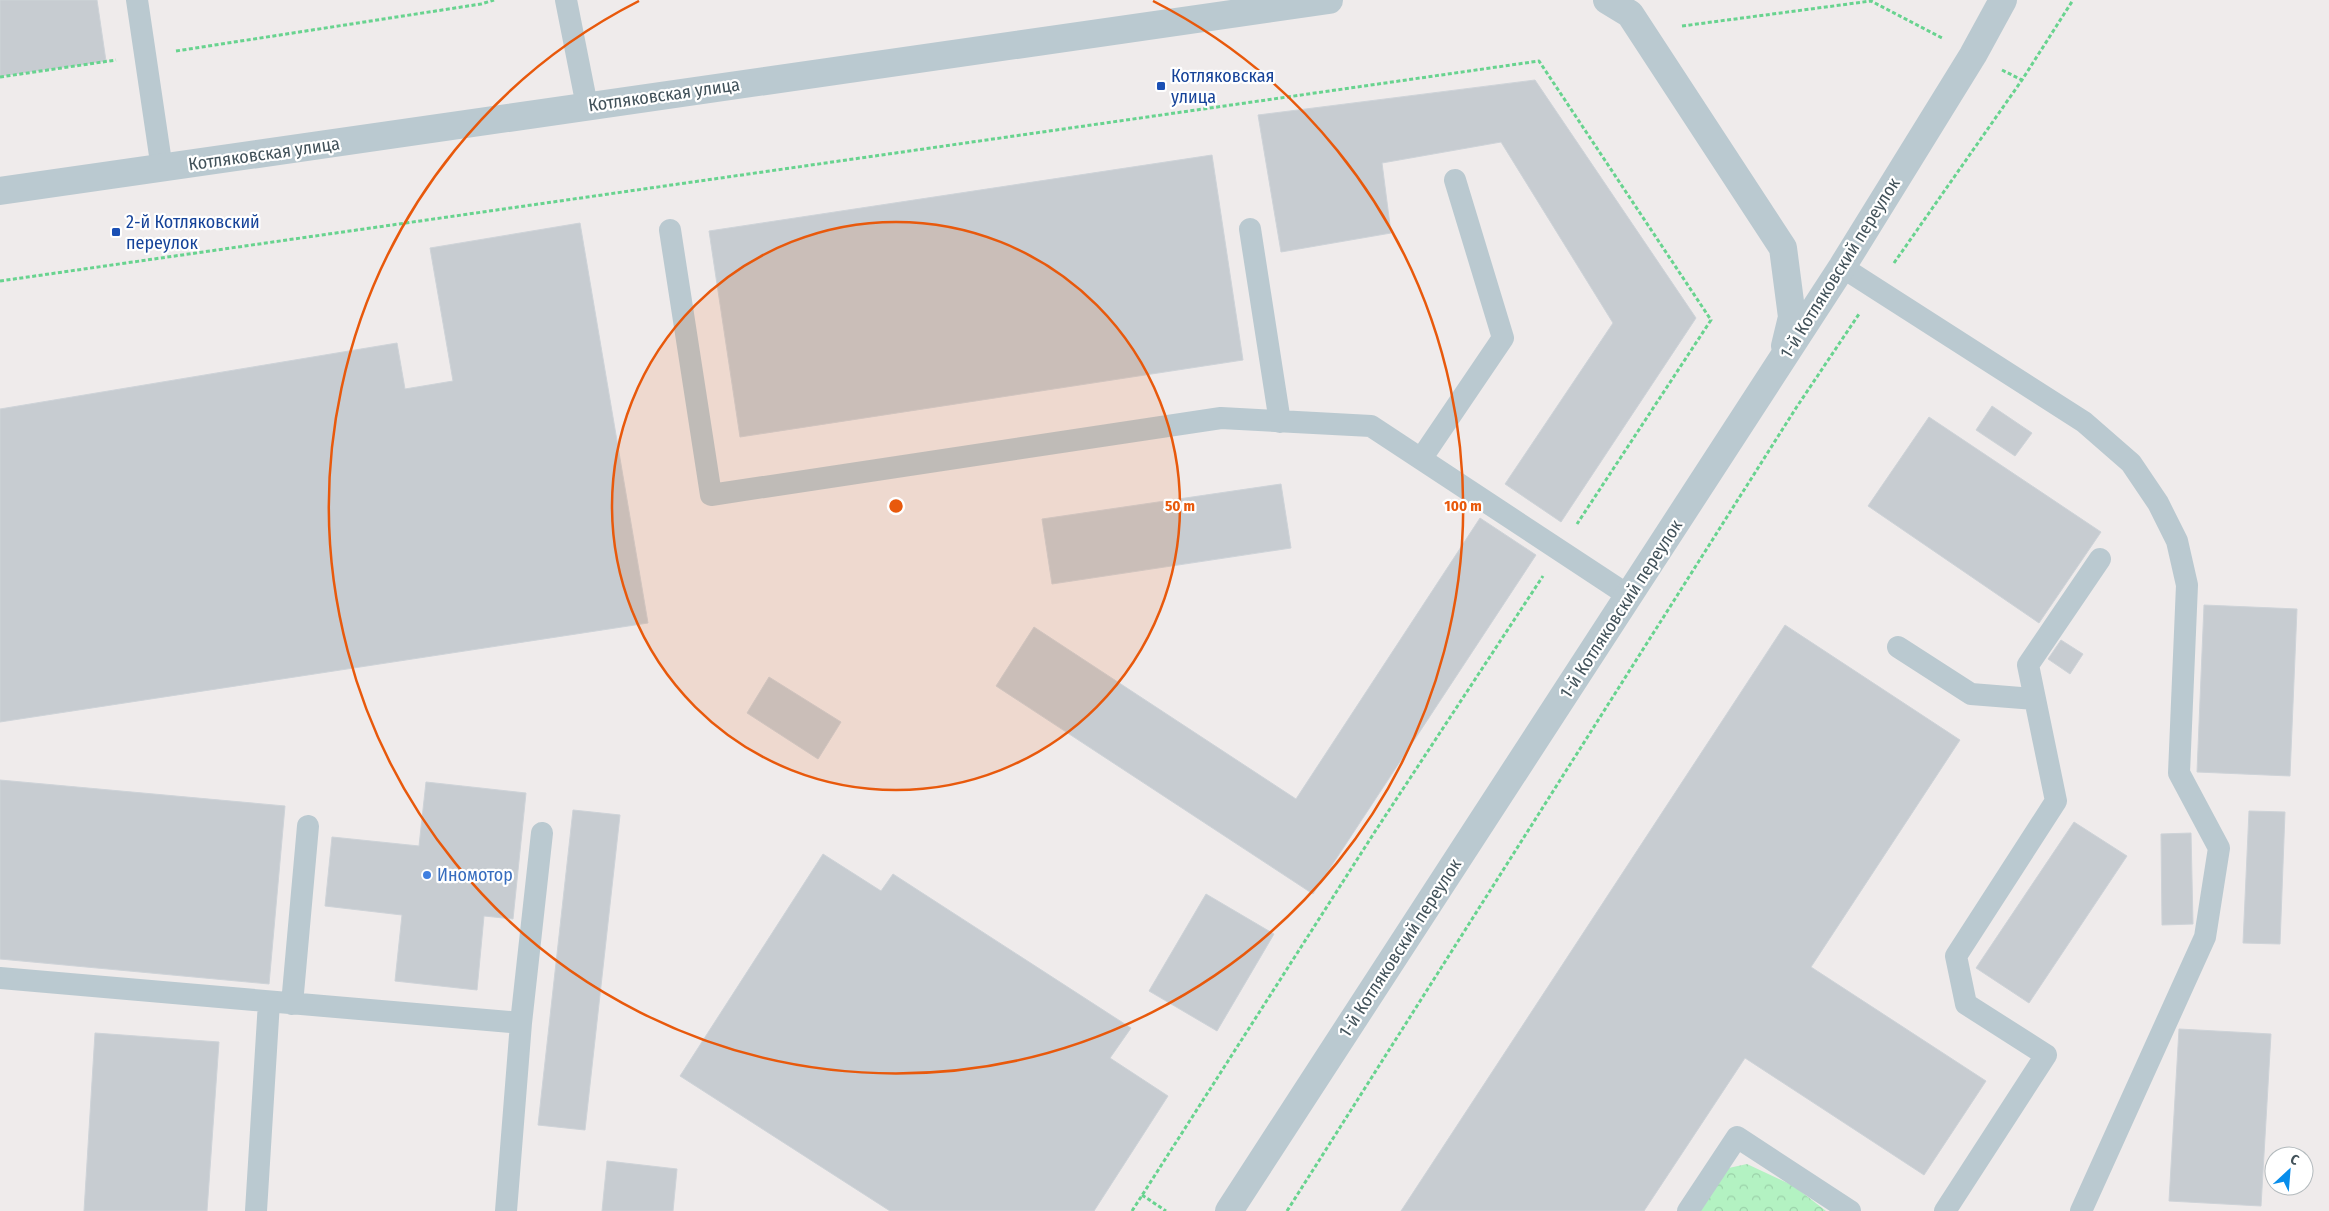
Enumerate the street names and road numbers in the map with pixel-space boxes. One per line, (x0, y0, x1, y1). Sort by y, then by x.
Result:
street label: Котляковская улица (587, 73, 741, 117)
street label: Котляковская улица (187, 132, 341, 176)
street label: 1-й Котляковский переулок (1775, 173, 1905, 362)
street label: 1-й Котляковский переулок (1555, 515, 1687, 703)
street label: 1-й Котляковский переулок (1334, 854, 1466, 1042)

